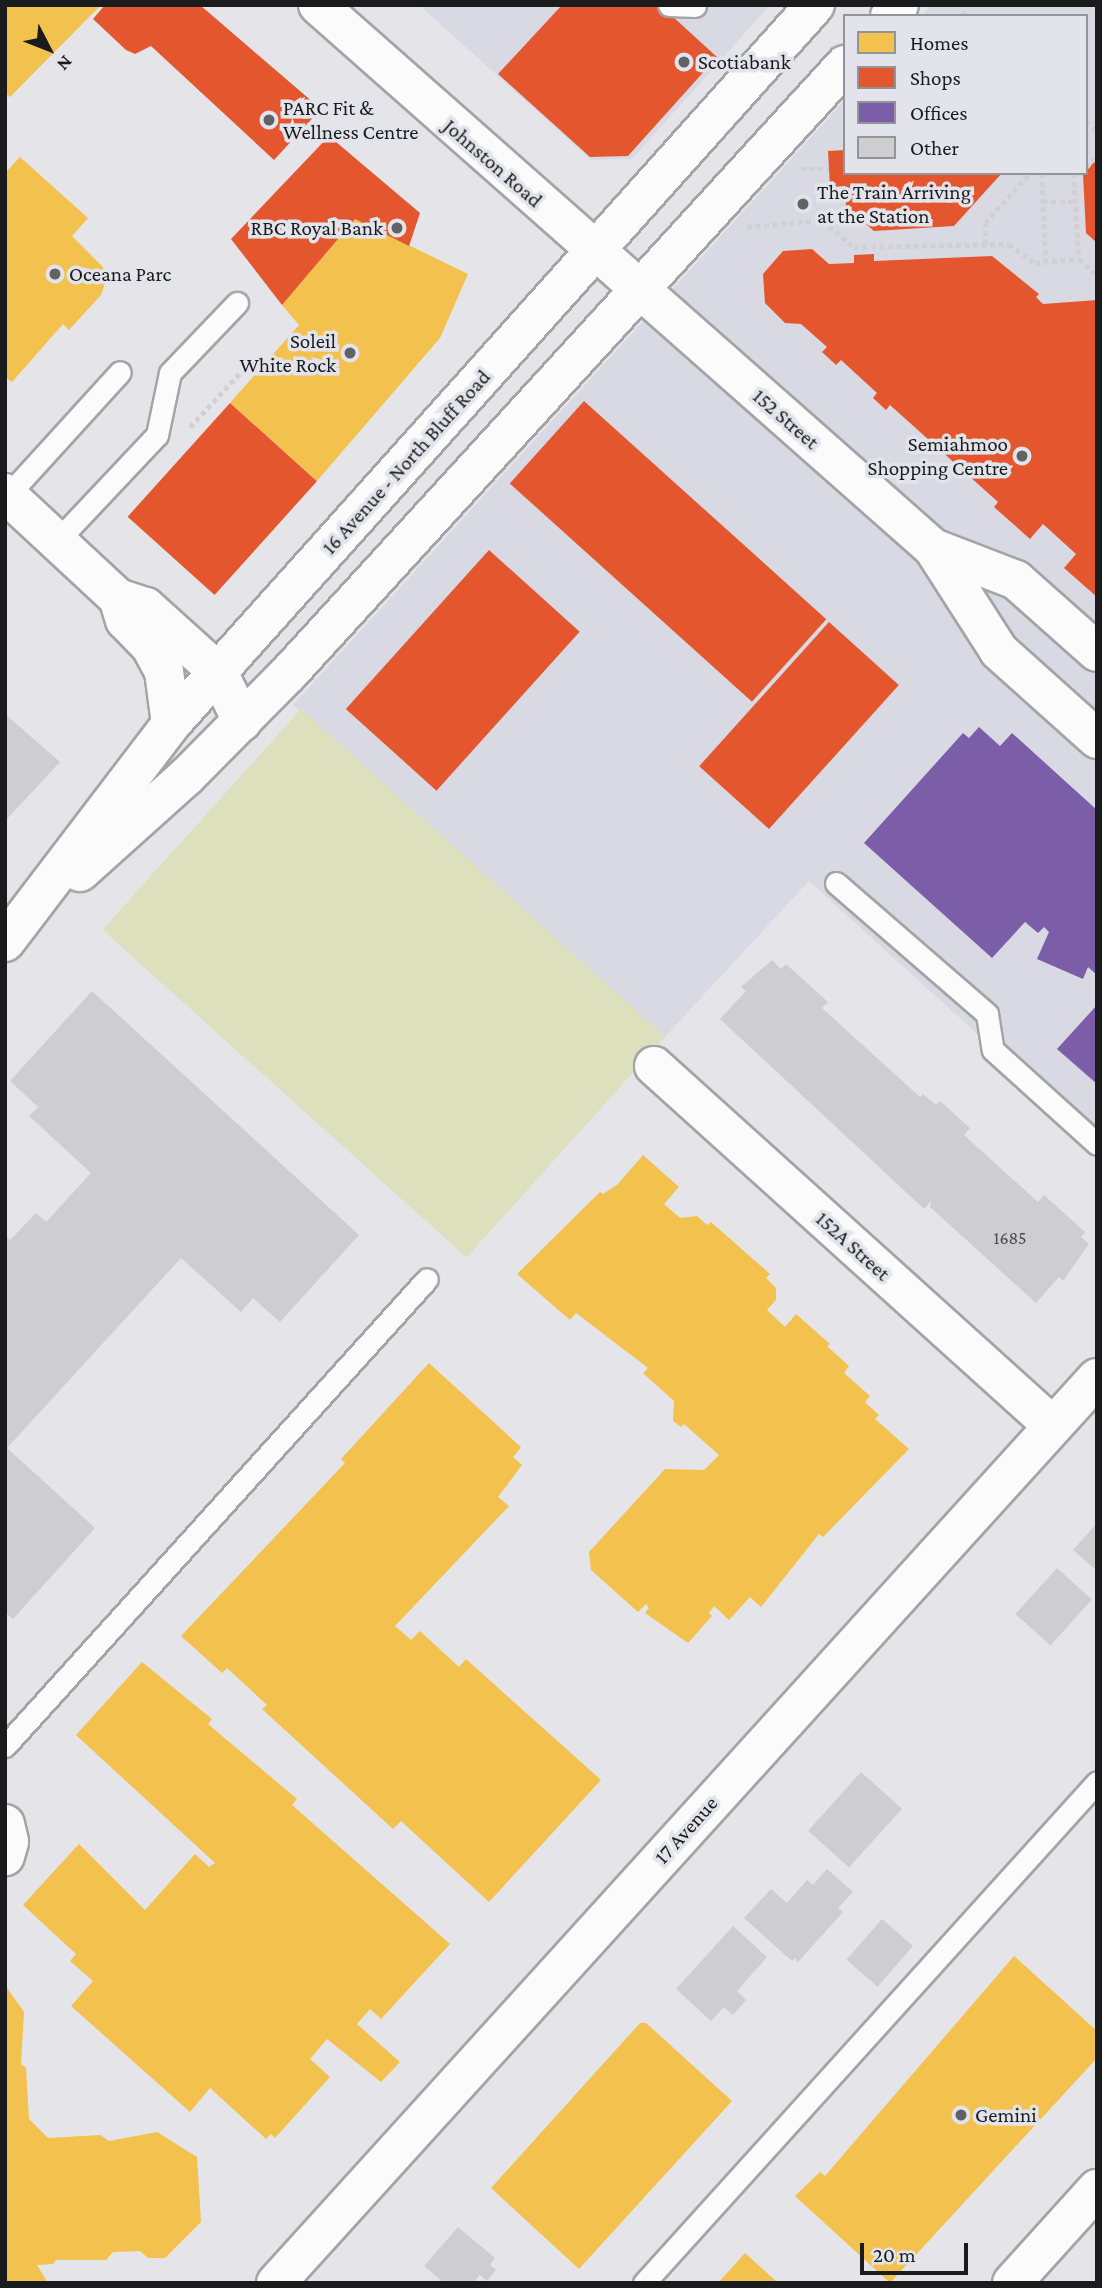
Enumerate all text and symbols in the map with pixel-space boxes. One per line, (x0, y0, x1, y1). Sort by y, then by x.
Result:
north arrow (14, 14, 84, 84)
legend (843, 14, 1088, 175)
text: Homes (910, 31, 969, 55)
place label: Scotiabank (698, 49, 791, 75)
text: N (53, 52, 77, 75)
marker: Scotiabank (676, 54, 692, 70)
text: Shops (910, 66, 961, 90)
place label: PARC Fit & Wellness Centre (283, 95, 419, 145)
text: Offices (910, 101, 968, 125)
marker: PARC Fit & Wellness Centre (261, 112, 277, 128)
street label: Johnston Road (439, 113, 547, 213)
text: Other (910, 136, 959, 160)
place label: The Train Arriving at the Station (817, 179, 971, 229)
marker: The Train Arriving at the Station (795, 196, 811, 212)
place label: RBC Royal Bank (251, 215, 383, 241)
marker: RBC Royal Bank (389, 220, 405, 236)
place label: Oceana Parc (69, 261, 171, 287)
marker: Oceana Parc (47, 266, 63, 282)
place label: Soleil White Rock (240, 328, 336, 378)
marker: Soleil White Rock (342, 345, 358, 361)
street label: 16 Avenue - North Bluff Road (316, 364, 496, 560)
street label: 152 Street (748, 383, 824, 455)
place label: Semiahmoo Shopping Centre (868, 431, 1008, 481)
marker: Semiahmoo Shopping Centre (1014, 448, 1030, 464)
street label: 152A Street (811, 1206, 895, 1286)
house number: 1685 (993, 1227, 1027, 1249)
street label: 17 Avenue (649, 1791, 723, 1869)
place label: Gemini (975, 2102, 1037, 2128)
marker: Gemini (953, 2107, 969, 2123)
scale bar (864, 2228, 972, 2272)
text: 20 m (873, 2243, 916, 2267)

